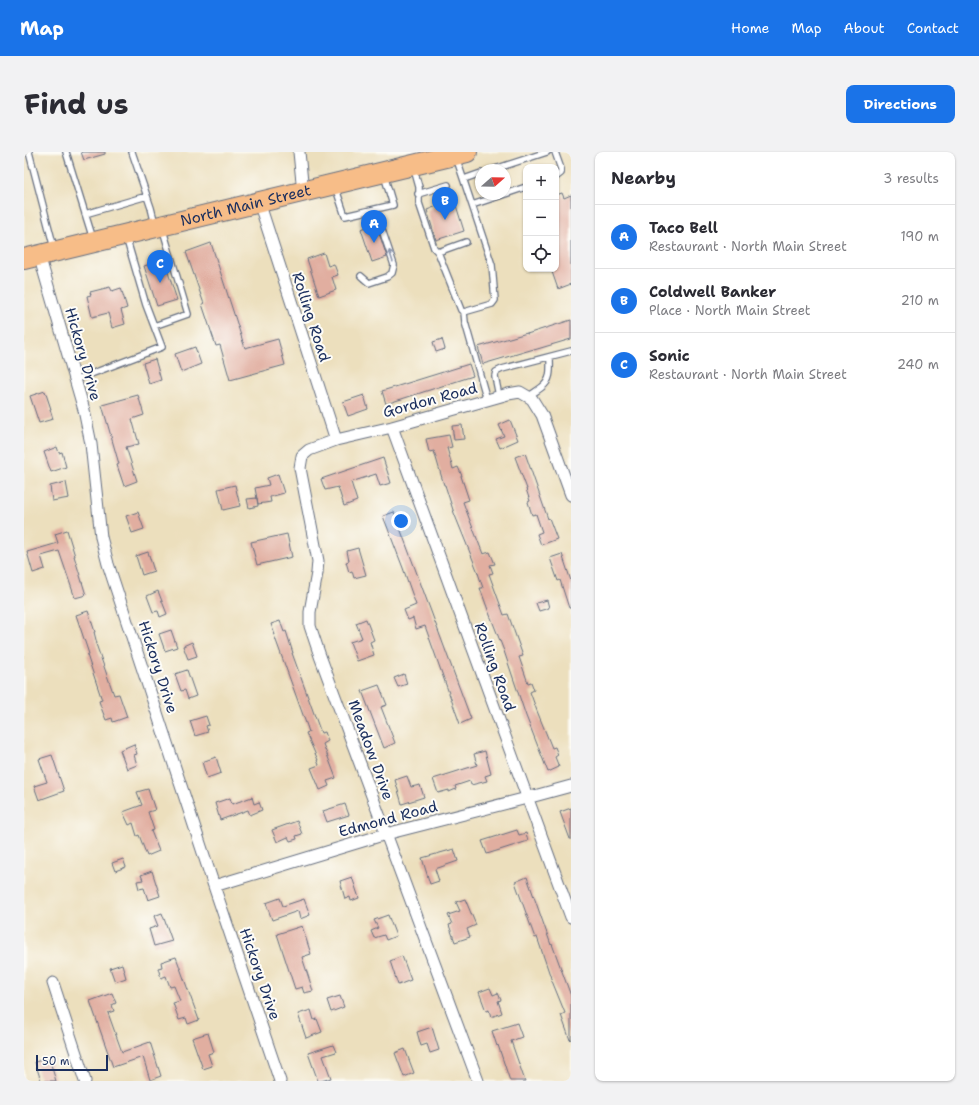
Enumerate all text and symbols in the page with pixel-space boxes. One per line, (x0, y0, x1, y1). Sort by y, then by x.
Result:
text: Map (20, 16, 64, 41)
text: Home (731, 19, 770, 37)
text: Map (792, 19, 822, 37)
text: About (844, 19, 885, 37)
text: Contact (907, 19, 959, 37)
text: Find us (24, 85, 129, 123)
button: Directions (846, 85, 955, 123)
north arrow (475, 164, 511, 200)
map controls (523, 164, 559, 272)
button: + (523, 164, 559, 200)
text: Nearby (611, 167, 676, 189)
text: 3 results (883, 170, 939, 187)
street label: North Main Street (178, 180, 313, 231)
pin: B (432, 187, 458, 220)
button: − (523, 200, 559, 236)
pin: A (361, 210, 387, 243)
text: Taco Bell (649, 218, 718, 238)
text: A (619, 228, 629, 245)
text: 190 m (900, 228, 939, 245)
button: locate (523, 236, 559, 272)
text: Restaurant · North Main Street (649, 238, 847, 255)
pin: C (147, 250, 173, 283)
one-way arrow (386, 251, 394, 263)
street label: Rolling Road (287, 270, 335, 365)
text: Coldwell Banker (649, 282, 776, 302)
text: B (620, 292, 628, 309)
text: 210 m (901, 292, 939, 309)
text: Place · North Main Street (649, 302, 811, 319)
street label: Hickory Drive (60, 305, 106, 403)
text: Sonic (649, 346, 690, 366)
text: C (620, 356, 628, 373)
text: 240 m (897, 356, 939, 373)
text: Restaurant · North Main Street (649, 366, 847, 383)
street label: Gordon Road (381, 378, 480, 422)
your location (391, 511, 411, 531)
street label: Hickory Drive (134, 618, 182, 716)
street label: Rolling Road (470, 620, 520, 715)
street label: Meadow Drive (344, 697, 398, 803)
street label: Edmond Road (336, 796, 440, 842)
street label: Hickory Drive (235, 925, 285, 1023)
scale bar (36, 1053, 108, 1072)
text: 50 m (42, 1054, 70, 1069)

